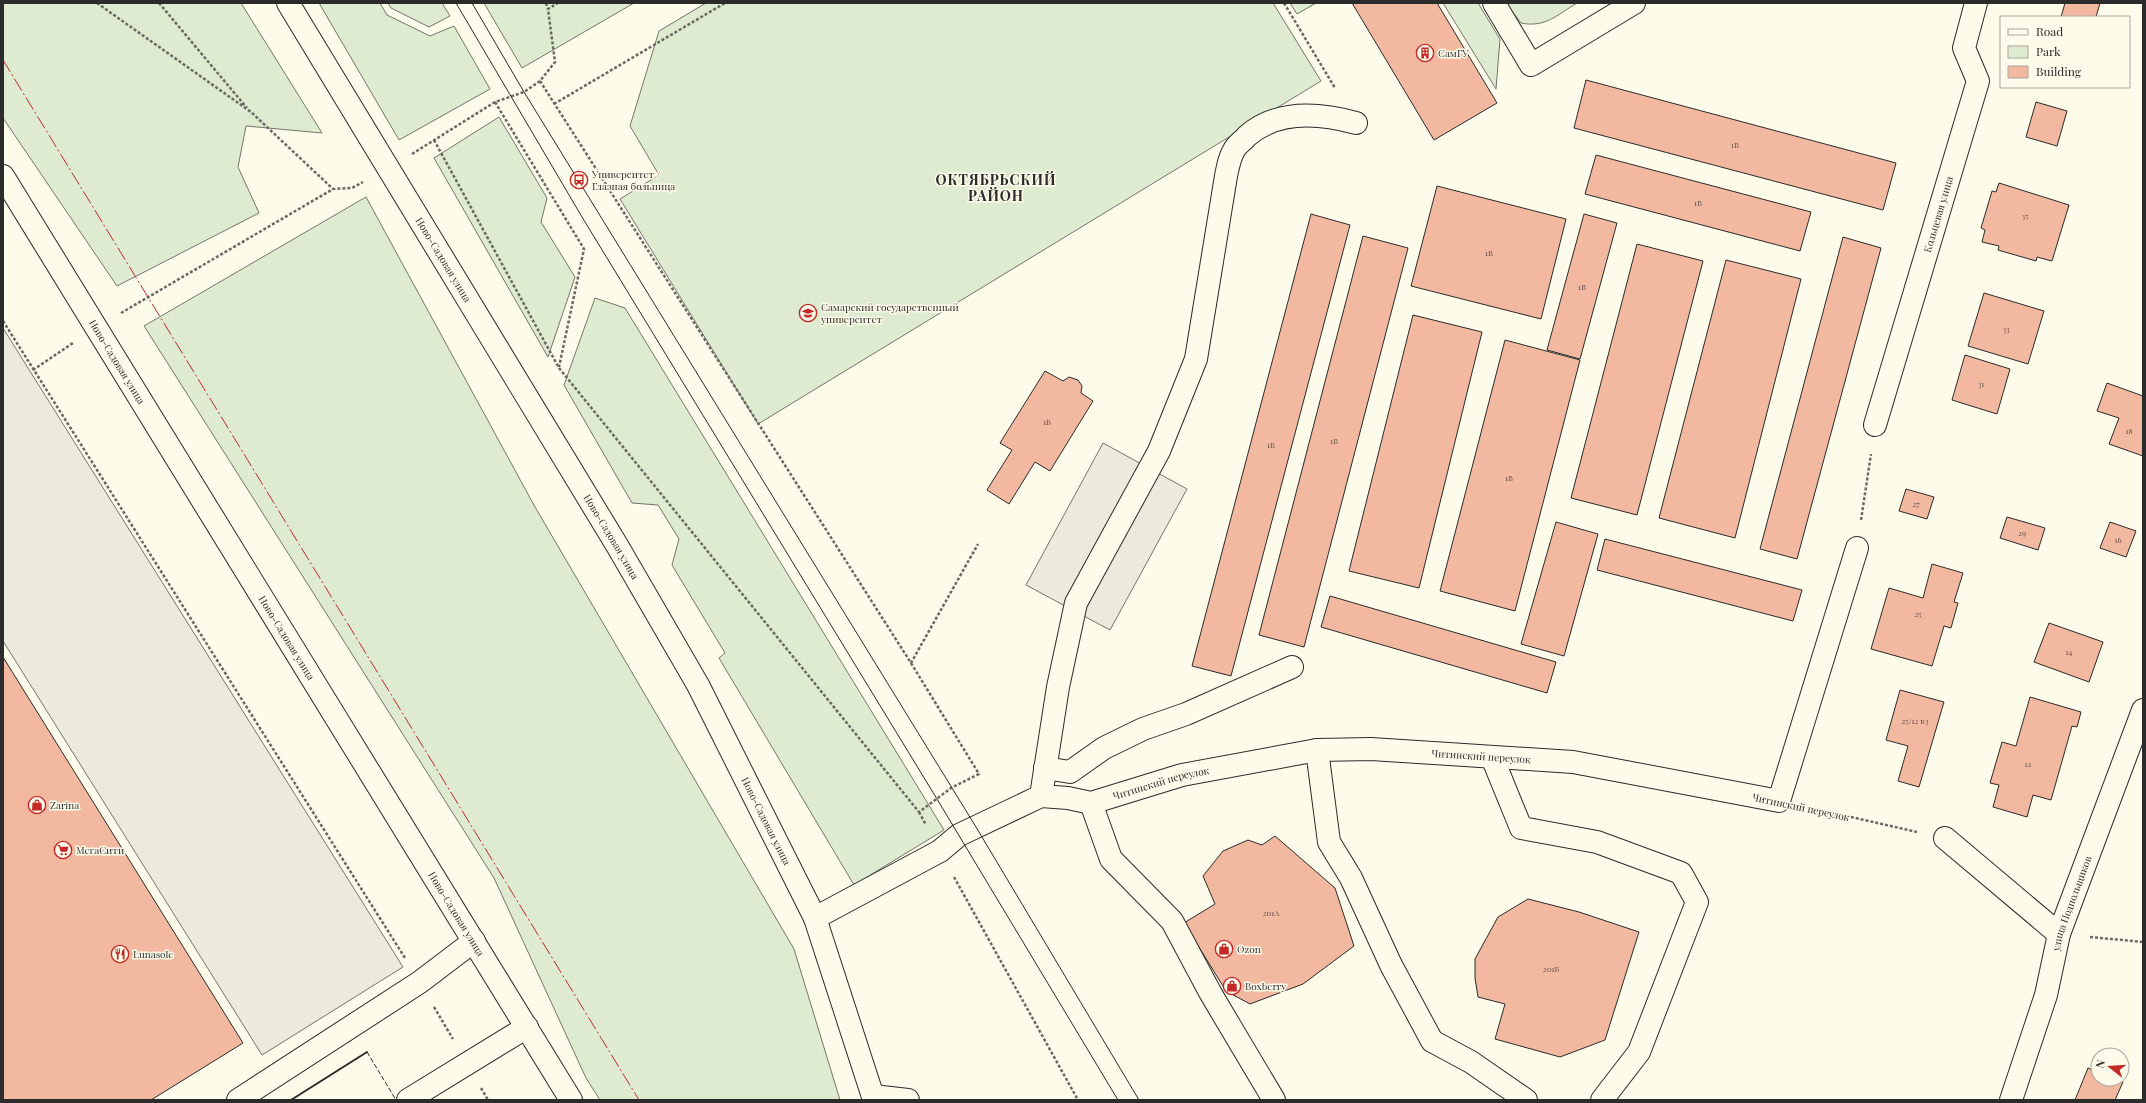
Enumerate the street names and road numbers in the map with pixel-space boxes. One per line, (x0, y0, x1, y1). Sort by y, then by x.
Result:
street label: Кольцевая улица (1920, 174, 1956, 254)
street label: Ново-Садовая улица (413, 214, 475, 305)
street label: Ново-Садовая улица (86, 317, 148, 407)
street label: Ново-Садовая улица (581, 492, 642, 582)
street label: Ново-Садовая улица (256, 593, 318, 683)
street label: Читинский переулок (1431, 746, 1531, 766)
street label: Читинский переулок (1111, 763, 1210, 803)
street label: Ново-Садовая улица (738, 775, 794, 867)
street label: Читинский переулок (1751, 790, 1851, 824)
street label: улица Подпольщиков (2048, 853, 2095, 953)
street label: Ново-Садовая улица (425, 869, 488, 959)

